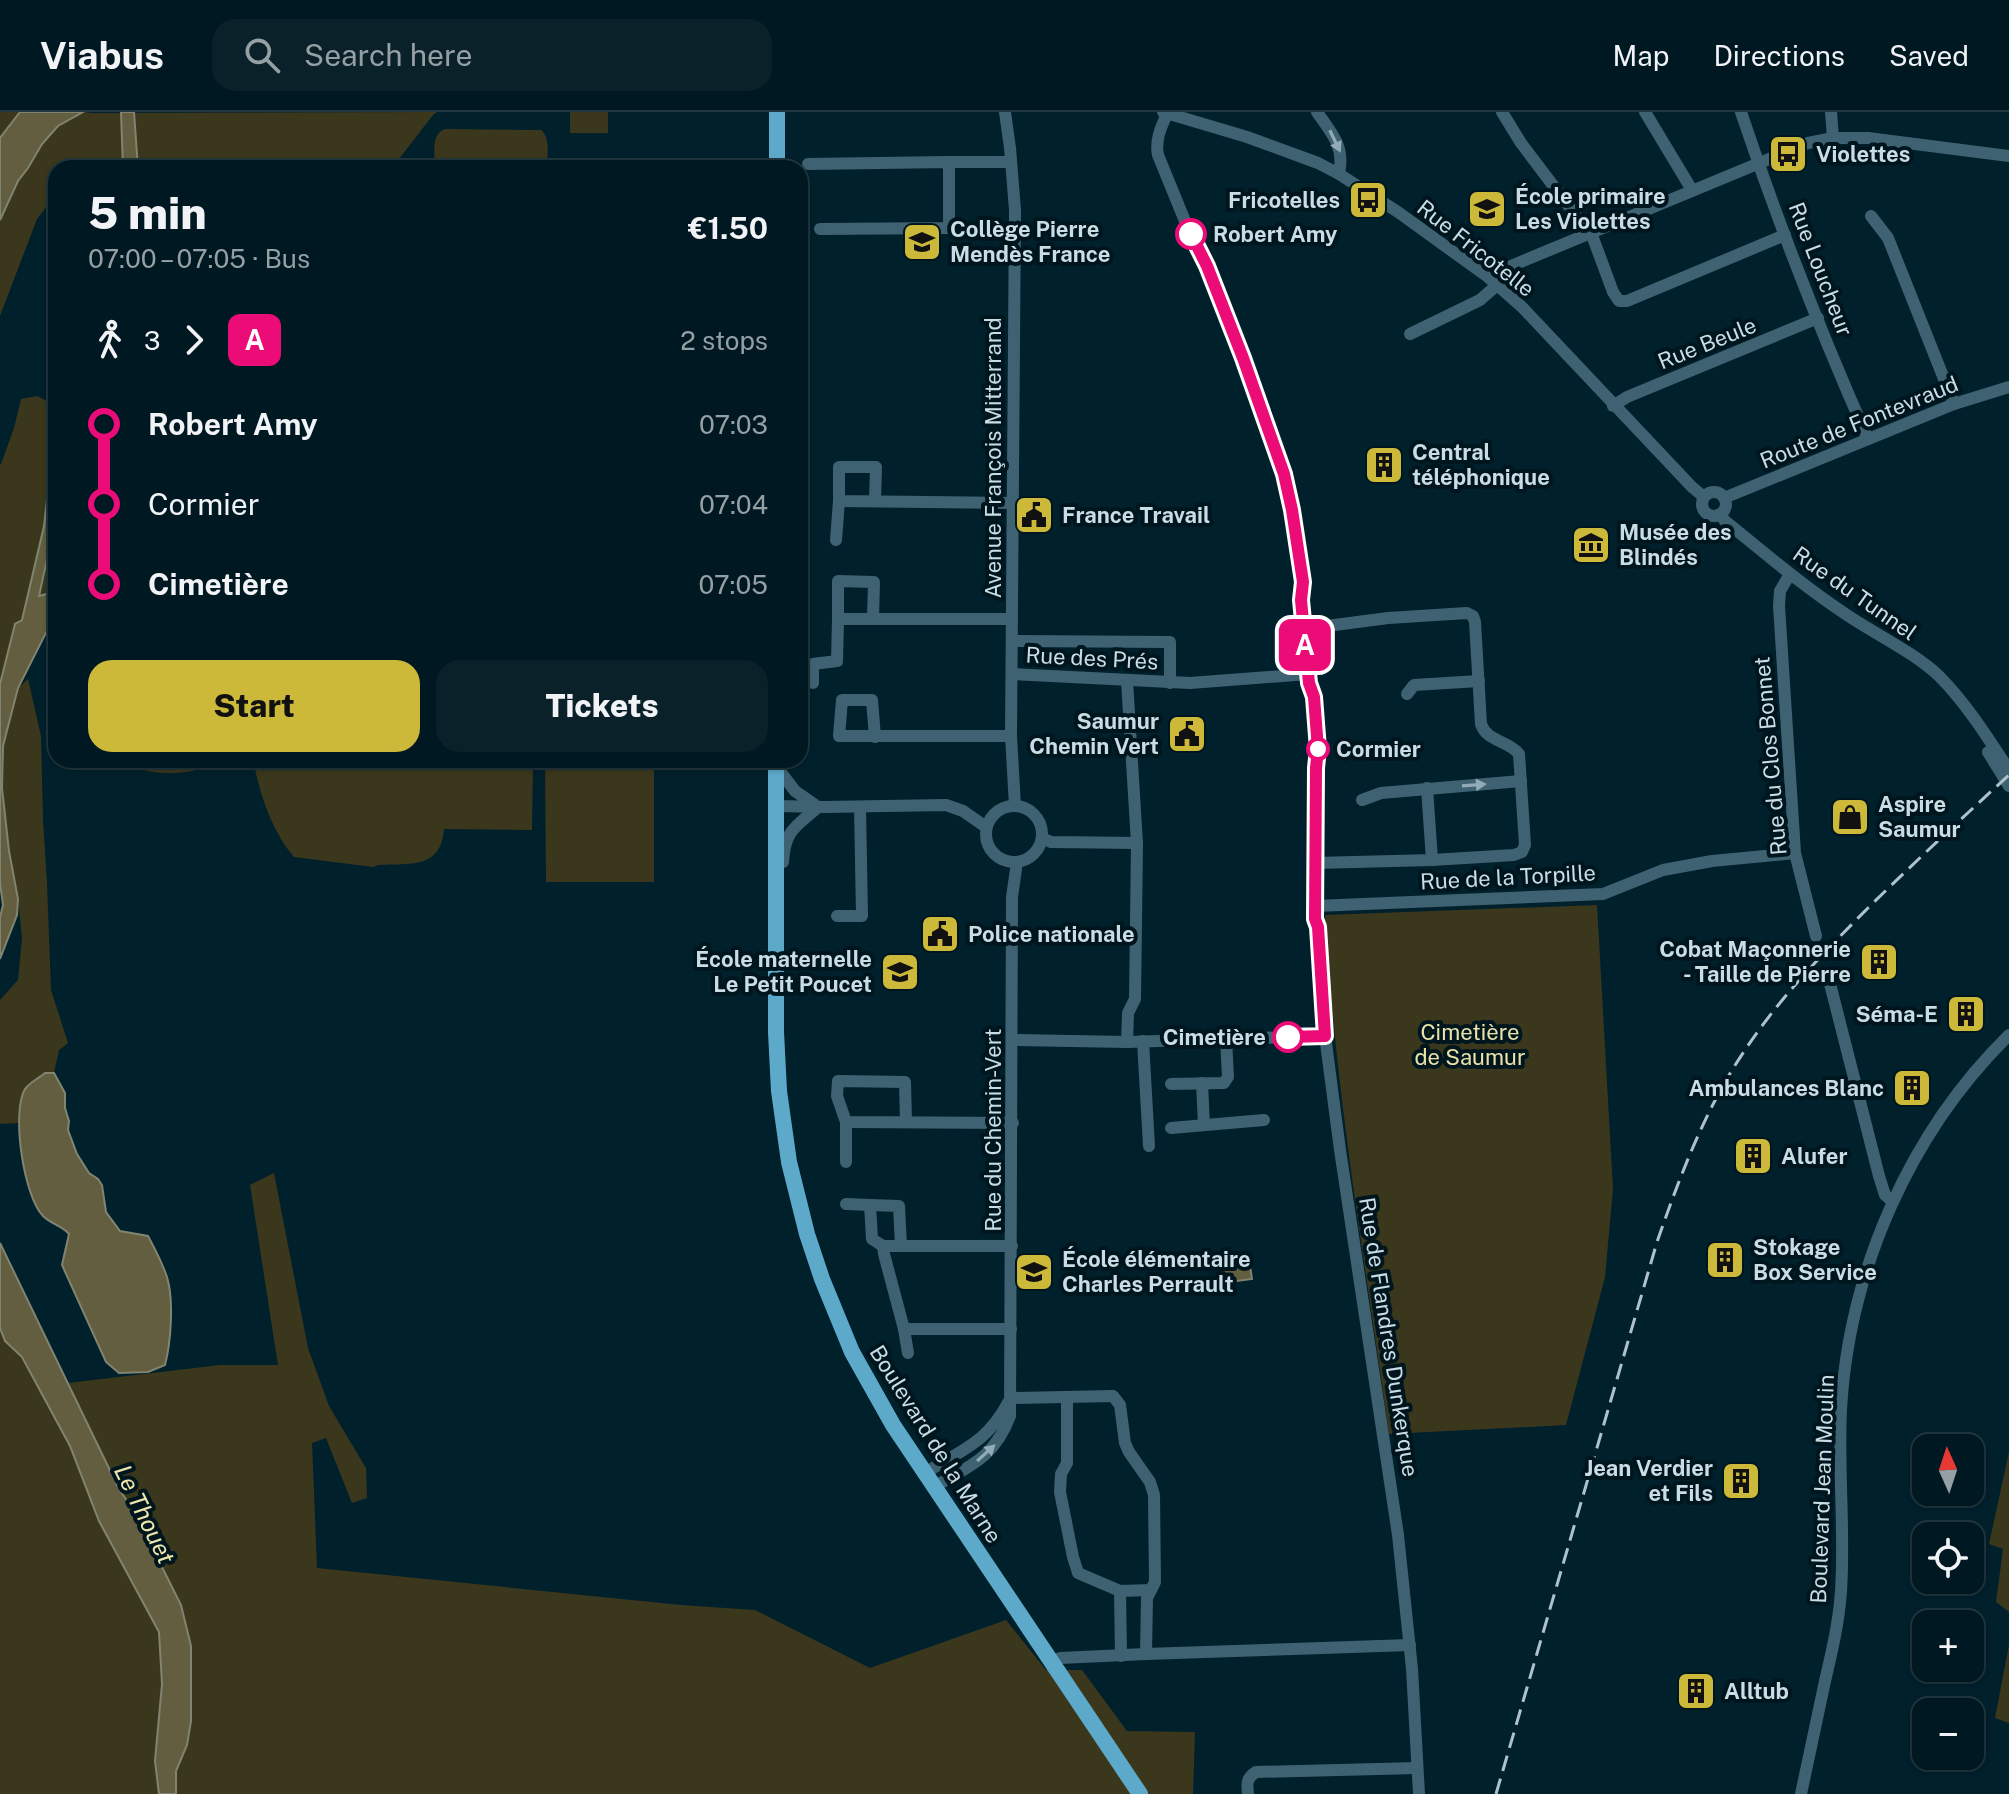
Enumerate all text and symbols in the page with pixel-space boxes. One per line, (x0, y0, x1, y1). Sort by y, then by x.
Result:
search box (212, 19, 772, 91)
text: Viabus (40, 33, 164, 78)
icon: search (240, 33, 284, 77)
text: Search here (304, 37, 472, 73)
text: Map (1613, 39, 1669, 72)
text: Directions (1713, 39, 1845, 72)
text: Saved (1889, 39, 1969, 72)
one-way arrow (1328, 130, 1341, 153)
bus stop icon: Violettes (1767, 133, 1809, 175)
place label: Violettes (1816, 141, 1910, 167)
bus stop icon: Fricotelles (1347, 179, 1389, 221)
place label: École primaire Les Violettes (1515, 183, 1666, 234)
text: 5 min (88, 187, 207, 239)
place label: Fricotelles (1228, 187, 1340, 213)
school or university icon: École primaire Les Violettes (1466, 188, 1508, 230)
street label: Rue Fricotelle (1412, 194, 1540, 302)
street label: Rue Loucheur (1784, 199, 1858, 339)
text: €1.50 (688, 210, 768, 246)
place label: Collège Pierre Mendès France (950, 216, 1111, 267)
marker: Robert Amy (1176, 219, 1206, 249)
school or university icon: Collège Pierre Mendès France (901, 221, 943, 263)
place label: Robert Amy (1213, 221, 1338, 247)
text: 07:00 – 07:05 · Bus (88, 243, 310, 274)
street label: Rue Beule (1654, 311, 1760, 375)
street label: Avenue François Mitterrand (980, 317, 1006, 599)
icon: walk (88, 318, 132, 362)
icon: forward (172, 318, 216, 362)
text: A (244, 323, 265, 356)
text: 3 (144, 325, 160, 356)
text: 2 stops (680, 325, 768, 356)
street label: Route de Fontevraud (1756, 370, 1962, 474)
text: Robert Amy (148, 406, 318, 442)
text: 07:03 (699, 409, 768, 440)
place label: Central téléphonique (1412, 439, 1550, 490)
building icon: Central téléphonique (1363, 444, 1405, 486)
text: Cormier (148, 486, 259, 522)
text: 07:04 (699, 489, 768, 520)
public building icon: France Travail (1013, 494, 1055, 536)
place label: France Travail (1062, 502, 1210, 528)
place label: Musée des Blindés (1619, 519, 1732, 570)
museum icon: Musée des Blindés (1570, 524, 1612, 566)
street label: Rue du Tunnel (1788, 541, 1922, 645)
text: Cimetière (148, 566, 289, 602)
text: 07:05 (699, 569, 768, 600)
line badge: A (1279, 619, 1331, 671)
text: A (1295, 628, 1315, 661)
street label: Rue des Prés (1025, 642, 1159, 674)
street label: Rue du Clos Bonnet (1748, 656, 1792, 856)
button: Start (88, 660, 420, 752)
button: Tickets (436, 660, 768, 752)
place label: Saumur Chemin Vert (1029, 708, 1159, 759)
public building icon: Saumur Chemin Vert (1166, 713, 1208, 755)
place label: Cormier (1336, 736, 1421, 762)
marker: Cormier (1307, 738, 1329, 760)
one-way arrow (1462, 778, 1487, 791)
place label: Aspire Saumur (1878, 791, 1961, 842)
shop icon: Aspire Saumur (1829, 796, 1871, 838)
street label: Rue de la Torpille (1419, 859, 1597, 895)
public building icon: Police nationale (919, 913, 961, 955)
place label: Police nationale (968, 921, 1135, 947)
place label: Cobat Maçonnerie - Taille de Pierre (1659, 936, 1851, 987)
building icon: Cobat Maçonnerie - Taille de Pierre (1858, 941, 1900, 983)
place label: École maternelle Le Petit Poucet (695, 946, 872, 997)
school or university icon: École maternelle Le Petit Poucet (879, 951, 921, 993)
building icon: Séma-E (1945, 993, 1987, 1035)
place label: Séma-E (1856, 1001, 1938, 1027)
park label: Cimetière de Saumur (1414, 1019, 1526, 1070)
marker: Cimetière (1273, 1022, 1303, 1052)
place label: Cimetière (1163, 1024, 1266, 1050)
street label: Rue du Chemin-Vert (980, 1028, 1006, 1232)
building icon: Ambulances Blanc (1891, 1067, 1933, 1109)
place label: Ambulances Blanc (1688, 1075, 1884, 1101)
building icon: Alufer (1732, 1135, 1774, 1177)
place label: Alufer (1781, 1143, 1848, 1169)
street label: Rue de Flandres Dunkerque (1354, 1195, 1424, 1479)
place label: Stokage Box Service (1753, 1234, 1877, 1285)
building icon: Stokage Box Service (1704, 1239, 1746, 1281)
place label: École élémentaire Charles Perrault (1062, 1246, 1251, 1297)
school or university icon: École élémentaire Charles Perrault (1013, 1251, 1055, 1293)
street label: Boulevard de la Marne (864, 1340, 1008, 1548)
street label: Boulevard Jean Moulin (1805, 1374, 1839, 1604)
north arrow (1912, 1434, 1984, 1506)
map controls (1912, 1434, 1984, 1770)
one-way arrow (977, 1444, 996, 1462)
place label: Jean Verdier et Fils (1584, 1455, 1713, 1506)
water label: Le Thouet (109, 1460, 181, 1568)
building icon: Jean Verdier et Fils (1720, 1460, 1762, 1502)
button: locate (1912, 1522, 1984, 1594)
button: + (1912, 1610, 1984, 1682)
building icon: Alltub (1675, 1670, 1717, 1712)
place label: Alltub (1724, 1678, 1789, 1704)
button: − (1912, 1698, 1984, 1770)

